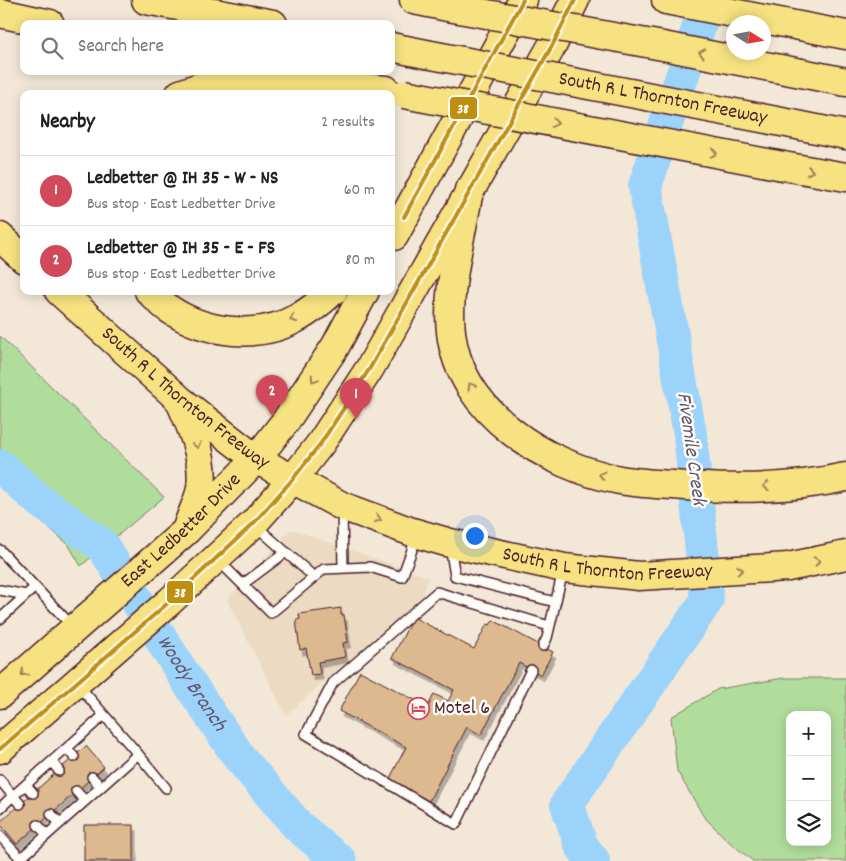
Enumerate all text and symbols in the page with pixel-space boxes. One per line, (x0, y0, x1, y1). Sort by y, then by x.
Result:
north arrow (726, 15, 771, 60)
search box (20, 20, 395, 75)
icon: search (38, 34, 66, 62)
text: Search here (78, 34, 164, 61)
one-way arrow (698, 49, 706, 59)
street label: South R L Thornton Freeway (556, 66, 770, 133)
line badge: 38 (449, 96, 478, 120)
text: 38 (457, 100, 469, 120)
text: Nearby (40, 108, 95, 138)
text: 2 results (321, 111, 375, 134)
one-way arrow (550, 117, 559, 127)
one-way arrow (710, 147, 719, 157)
one-way arrow (806, 165, 815, 175)
text: Ledbetter @ IH 35 - W - NS (87, 166, 278, 193)
text: 1 (54, 179, 58, 202)
text: 60 m (344, 179, 375, 202)
text: Bus stop · East Ledbetter Drive (87, 193, 275, 216)
text: Ledbetter @ IH 35 - E - FS (87, 236, 275, 263)
text: 2 (53, 249, 60, 272)
text: 80 m (345, 249, 375, 272)
text: Bus stop · East Ledbetter Drive (87, 263, 275, 286)
one-way arrow (289, 313, 298, 324)
street label: South R L Thornton Freeway (94, 321, 275, 478)
one-way arrow (311, 373, 320, 382)
pin: 2 (256, 375, 288, 416)
pin: 1 (340, 378, 372, 419)
one-way arrow (467, 383, 477, 392)
water label: Fivemile Creek (667, 391, 713, 510)
one-way arrow (191, 441, 202, 450)
street label: East Ledbetter Drive (115, 467, 249, 595)
one-way arrow (598, 470, 607, 481)
one-way arrow (762, 481, 770, 492)
one-way arrow (373, 513, 382, 523)
your location (462, 523, 488, 549)
street label: South R L Thornton Freeway (500, 541, 714, 590)
one-way arrow (813, 556, 822, 567)
one-way arrow (736, 565, 744, 576)
line badge: 38 (166, 580, 194, 604)
text: 38 (174, 584, 186, 604)
water label: Woody Branch (148, 630, 234, 739)
one-way arrow (21, 668, 30, 677)
place label: Motel 6 (434, 695, 490, 723)
hotel icon: Motel 6 (406, 697, 430, 721)
map controls (786, 711, 831, 846)
button: + (786, 711, 831, 756)
button: − (786, 756, 831, 801)
button: layers (786, 801, 831, 846)

